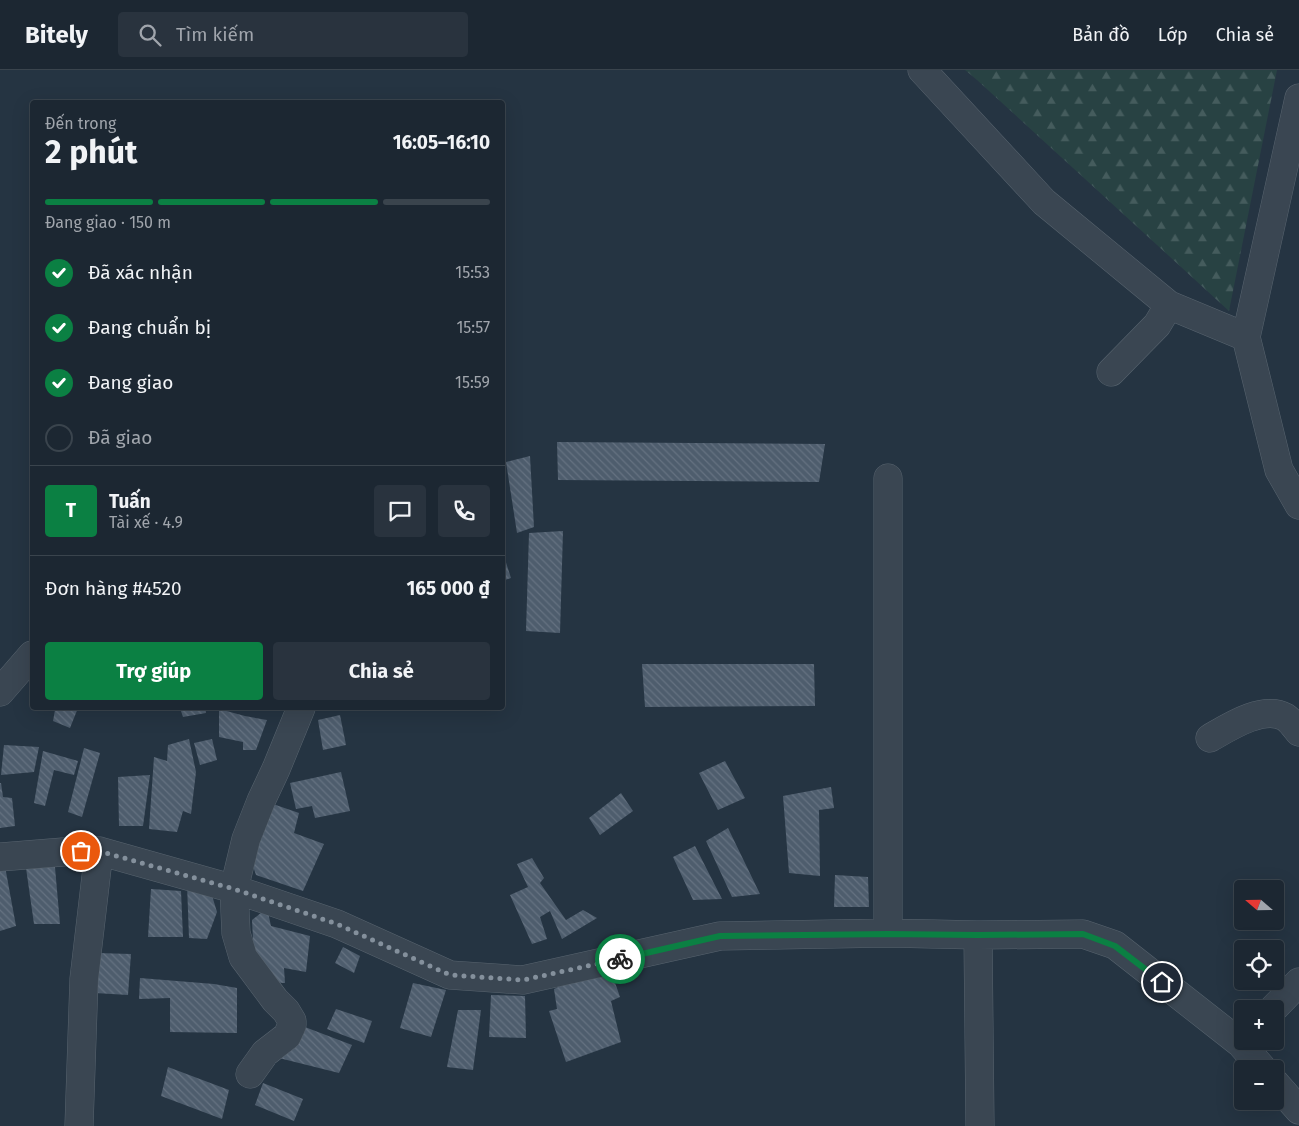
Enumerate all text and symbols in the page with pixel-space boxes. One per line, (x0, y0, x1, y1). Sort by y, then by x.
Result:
search box (118, 12, 468, 57)
text: Bitely (25, 21, 88, 49)
icon: search (136, 21, 164, 49)
text: Tìm kiếm (176, 23, 254, 46)
text: Bản đồ (1072, 24, 1130, 46)
text: Lớp (1158, 24, 1188, 46)
text: Chia sẻ (1216, 24, 1274, 46)
text: Đến trong (45, 114, 116, 133)
text: 16:05–16:10 (393, 131, 490, 154)
text: 2 phút (45, 133, 137, 171)
text: Đang giao · 150 m (45, 213, 171, 232)
icon: check (45, 259, 73, 287)
text: Đã xác nhận (88, 261, 193, 284)
text: 15:53 (455, 263, 490, 282)
icon: check (45, 314, 73, 342)
text: Đang chuẩn bị (88, 316, 211, 339)
text: 15:57 (456, 318, 490, 337)
icon: check (45, 369, 73, 397)
text: Đang giao (88, 371, 173, 394)
text: 15:59 (455, 373, 490, 392)
text: Đã giao (88, 426, 152, 449)
button: chat (374, 485, 426, 537)
button: phone (438, 485, 490, 537)
text: Tuấn (109, 490, 151, 513)
text: T (66, 499, 76, 522)
text: Tài xế · 4.9 (109, 513, 183, 532)
text: Đơn hàng #4520 (45, 577, 182, 600)
text: 165 000 ₫ (406, 577, 490, 600)
button: Trợ giúp (45, 642, 263, 700)
button: Chia sẻ (273, 642, 490, 700)
pin (60, 830, 102, 872)
icon: bag (67, 837, 95, 865)
north arrow (1234, 880, 1284, 930)
map controls (1234, 880, 1284, 1110)
courier (595, 934, 645, 984)
button: locate (1234, 940, 1284, 990)
icon: bike (606, 945, 634, 973)
pin (1141, 961, 1183, 1003)
icon: home (1148, 968, 1176, 996)
button: + (1234, 1000, 1284, 1050)
button: − (1234, 1060, 1284, 1110)

